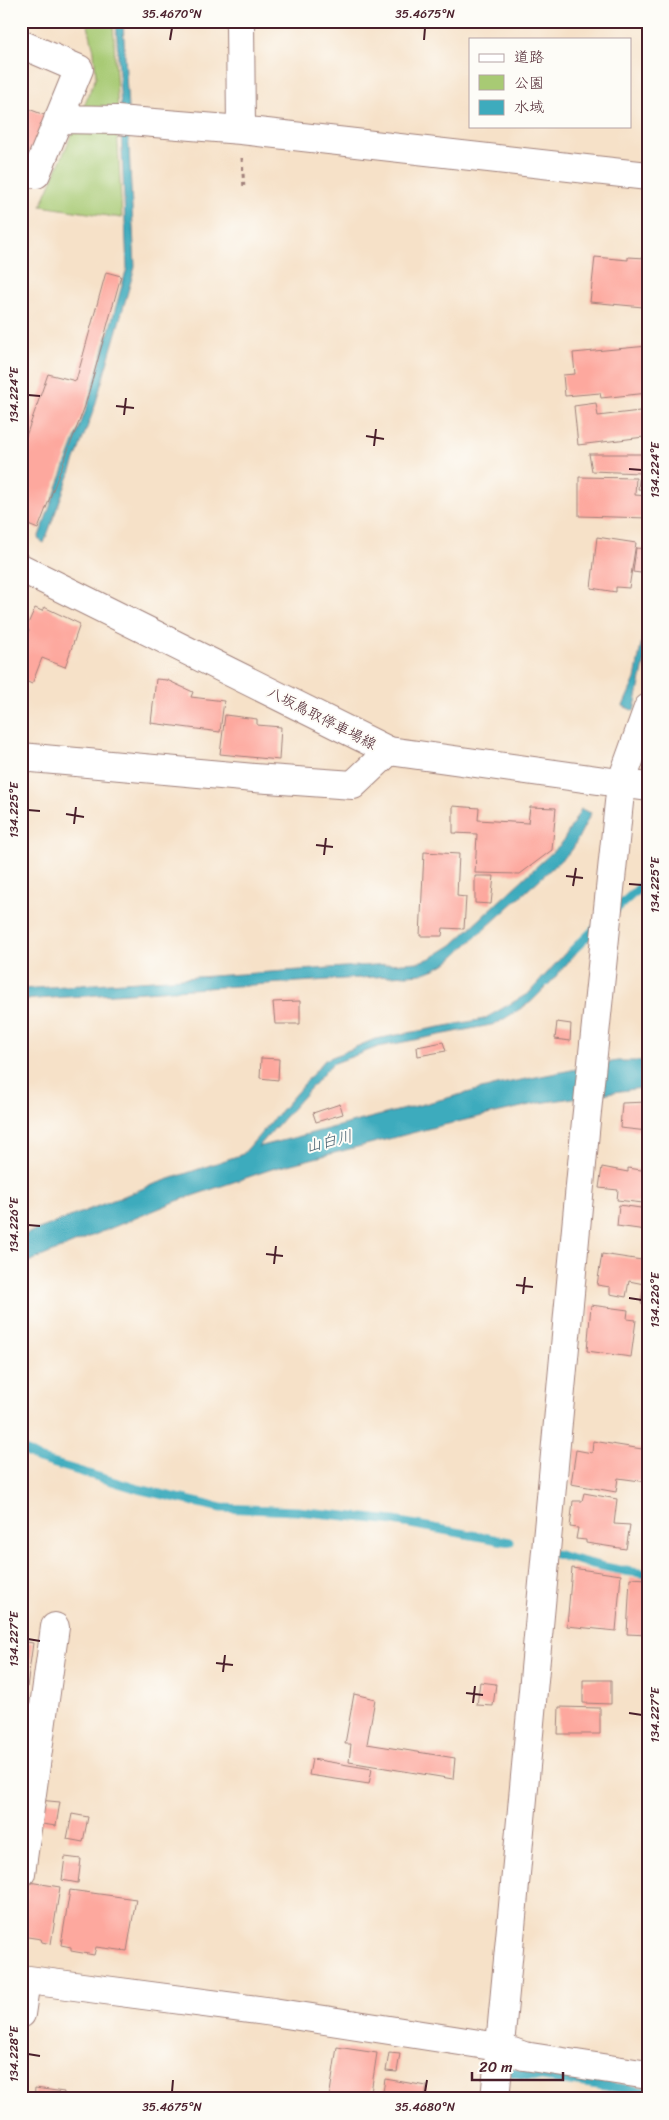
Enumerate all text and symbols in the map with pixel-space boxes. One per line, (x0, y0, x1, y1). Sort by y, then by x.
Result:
text: 35.4670°N (142, 3, 203, 25)
text: 35.4675°N (395, 3, 455, 25)
legend (469, 38, 632, 128)
text: 道路 (514, 44, 544, 70)
text: 公園 (514, 70, 544, 96)
text: 水域 (514, 94, 544, 120)
text: 134.224°E (3, 366, 25, 423)
text: 134.224°E (644, 441, 666, 498)
street label: 八坂鳥取停車場線 (263, 679, 381, 757)
text: 134.225°E (3, 781, 25, 838)
text: 134.225°E (644, 856, 666, 913)
water label: 山白川 (302, 1121, 356, 1161)
text: 134.226°E (3, 1196, 25, 1253)
text: 134.226°E (644, 1271, 666, 1328)
text: 134.227°E (3, 1610, 25, 1667)
text: 134.227°E (644, 1686, 666, 1743)
text: 134.228°E (3, 2025, 25, 2082)
scale bar (472, 2050, 563, 2082)
text: 20 m (479, 2054, 513, 2080)
text: 35.4675°N (142, 2096, 202, 2118)
text: 35.4680°N (395, 2096, 456, 2118)

